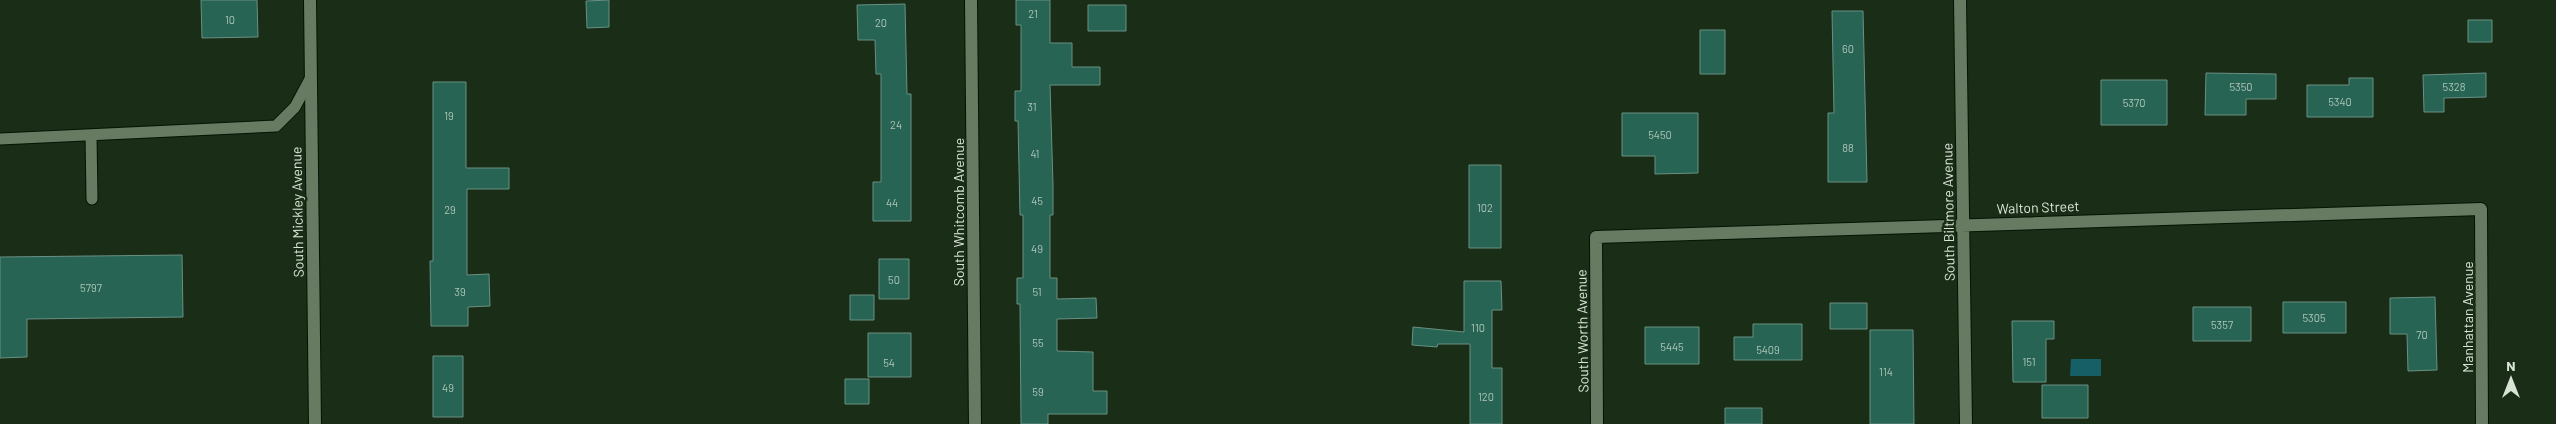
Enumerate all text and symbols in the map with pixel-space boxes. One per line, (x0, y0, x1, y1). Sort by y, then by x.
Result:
house number: 21 (1028, 7, 1038, 20)
house number: 10 (225, 13, 235, 26)
house number: 20 (875, 16, 887, 29)
house number: 60 (1842, 42, 1854, 55)
house number: 5350 (2229, 80, 2253, 93)
house number: 5328 (2443, 80, 2466, 93)
house number: 5340 (2328, 95, 2352, 108)
house number: 5370 (2123, 96, 2145, 109)
house number: 31 (1027, 100, 1037, 113)
house number: 19 (444, 109, 454, 122)
house number: 24 (890, 118, 902, 131)
house number: 5450 (1648, 128, 1672, 141)
street label: South Whitcomb Avenue (950, 138, 967, 286)
house number: 88 (1842, 141, 1854, 154)
street label: South Biltmore Avenue (1938, 143, 1958, 281)
street label: South Mickley Avenue (287, 146, 307, 278)
house number: 41 (1031, 147, 1039, 160)
house number: 45 (1031, 194, 1043, 207)
house number: 44 (886, 196, 898, 209)
street label: Walton Street (1996, 197, 2080, 217)
house number: 102 (1477, 201, 1493, 214)
house number: 29 (444, 203, 456, 216)
house number: 49 (1031, 242, 1043, 255)
street label: Manhattan Avenue (2459, 261, 2476, 373)
street label: South Worth Avenue (1572, 269, 1592, 393)
house number: 50 (888, 273, 900, 286)
house number: 5797 (80, 281, 102, 294)
house number: 39 (454, 285, 466, 298)
house number: 51 (1032, 285, 1042, 298)
house number: 5305 (2302, 311, 2326, 324)
house number: 5357 (2211, 318, 2233, 331)
house number: 110 (1471, 321, 1485, 334)
house number: 70 (2416, 328, 2428, 341)
house number: 55 (1032, 336, 1044, 349)
house number: 5445 (1660, 340, 1684, 353)
house number: 5409 (1756, 343, 1780, 356)
north arrow (2486, 354, 2536, 404)
house number: 151 (2022, 355, 2036, 368)
house number: 54 (883, 356, 895, 369)
text: N (2506, 357, 2516, 374)
house number: 114 (1879, 365, 1893, 378)
house number: 49 (442, 381, 454, 394)
house number: 59 (1032, 385, 1044, 398)
house number: 120 (1478, 390, 1494, 403)

